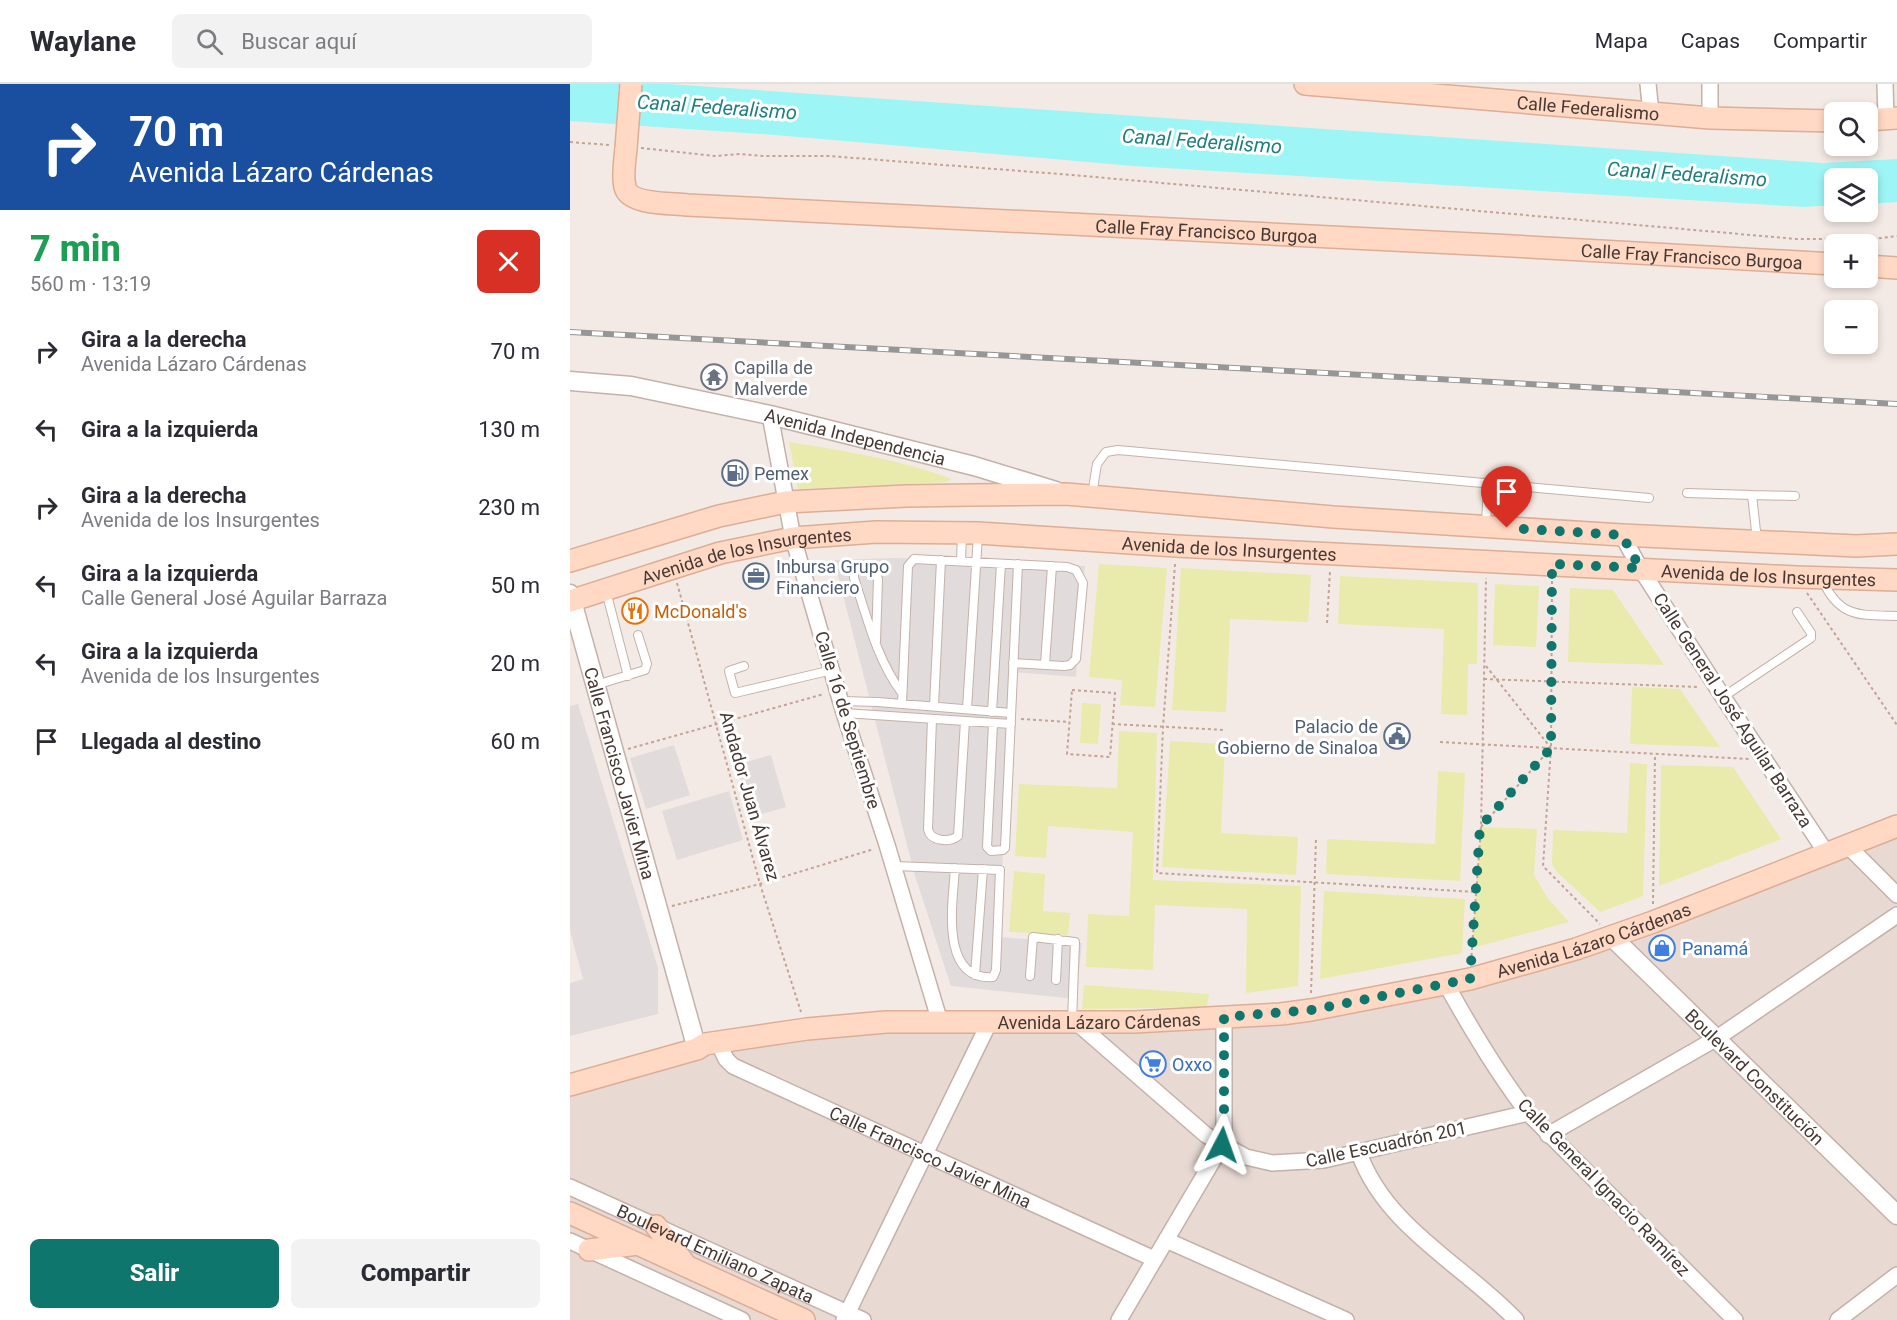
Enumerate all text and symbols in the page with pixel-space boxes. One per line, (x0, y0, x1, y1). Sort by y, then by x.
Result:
search box (172, 14, 592, 68)
text: Waylane (30, 25, 136, 58)
icon: search (193, 25, 226, 58)
text: Buscar aquí (241, 29, 357, 54)
text: Mapa (1595, 29, 1648, 53)
text: Capas (1681, 29, 1740, 53)
text: Compartir (1773, 29, 1867, 53)
water label: Canal Federalismo (636, 89, 798, 125)
street label: Calle Federalismo (1516, 91, 1660, 124)
map controls (1824, 102, 1878, 354)
button: search (1824, 102, 1878, 156)
text: 70 m (129, 107, 224, 156)
icon: right (30, 108, 108, 186)
water label: Canal Federalismo (1121, 123, 1283, 159)
water label: Canal Federalismo (1606, 156, 1768, 192)
text: Avenida Lázaro Cárdenas (129, 157, 434, 189)
button: layers (1824, 168, 1878, 222)
street label: Calle Fray Francisco Burgoa (1095, 215, 1318, 247)
text: 7 min (30, 228, 121, 270)
button: close (477, 230, 540, 293)
button: + (1824, 234, 1878, 288)
street label: Calle Fray Francisco Burgoa (1580, 239, 1803, 273)
text: 560 m · 13:19 (30, 272, 151, 296)
button: − (1824, 300, 1878, 354)
text: Gira a la derecha (81, 327, 247, 352)
icon: right (30, 335, 63, 368)
text: 70 m (491, 339, 540, 364)
text: Avenida Lázaro Cárdenas (81, 352, 307, 376)
place label: Capilla de Malverde (734, 357, 813, 399)
temple icon: Capilla de Malverde (699, 362, 729, 392)
street label: Avenida Independencia (763, 404, 948, 469)
icon: left (30, 413, 63, 446)
text: Gira a la izquierda (81, 417, 258, 442)
text: 130 m (478, 417, 540, 442)
fuel station icon: Pemex (720, 458, 750, 488)
place label: Pemex (754, 463, 809, 484)
pin (1481, 466, 1532, 528)
icon: arrive (1490, 475, 1523, 508)
text: Gira a la derecha (81, 483, 247, 508)
icon: right (30, 491, 63, 524)
text: 230 m (478, 495, 540, 520)
text: Avenida de los Insurgentes (81, 508, 320, 532)
street label: Avenida de los Insurgentes (639, 523, 852, 588)
street label: Avenida de los Insurgentes (1121, 532, 1337, 565)
place label: Inbursa Grupo Financiero (776, 556, 889, 598)
street label: Avenida de los Insurgentes (1661, 560, 1876, 590)
text: Gira a la izquierda (81, 561, 258, 586)
office icon: Inbursa Grupo Financiero (741, 561, 771, 591)
icon: left (30, 569, 63, 602)
text: 50 m (491, 573, 540, 598)
text: Calle General José Aguilar Barraza (81, 586, 387, 610)
street label: Calle General José Aguilar Barraza (1649, 589, 1817, 831)
restaurant icon: McDonald's (620, 596, 650, 626)
place label: McDonald's (654, 601, 747, 622)
street label: Calle 16 de Septiembre (811, 629, 885, 811)
text: Gira a la izquierda (81, 639, 258, 664)
icon: left (30, 647, 63, 680)
text: 20 m (491, 651, 540, 676)
text: Avenida de los Insurgentes (81, 664, 320, 688)
street label: Calle Francisco Javier Mina (580, 665, 660, 882)
street label: Andador Juan Álvarez (716, 709, 784, 883)
place label: Palacio de Gobierno de Sinaloa (1217, 716, 1378, 758)
public building icon: Palacio de Gobierno de Sinaloa (1382, 721, 1412, 751)
icon: arrive (30, 725, 63, 758)
text: Llegada al destino (81, 729, 261, 754)
text: 60 m (491, 729, 540, 754)
street label: Avenida Lázaro Cárdenas (1494, 898, 1694, 981)
shop icon: Panamá (1647, 933, 1677, 963)
place label: Panamá (1682, 938, 1748, 959)
street label: Boulevard Constitución (1681, 1004, 1829, 1149)
street label: Avenida Lázaro Cárdenas (997, 1008, 1201, 1033)
supermarket icon: Oxxo (1138, 1049, 1168, 1079)
place label: Oxxo (1172, 1054, 1212, 1075)
street label: Calle General Ignacio Ramírez (1514, 1094, 1695, 1280)
street label: Calle Francisco Javier Mina (826, 1101, 1035, 1212)
position arrow (1190, 1113, 1254, 1177)
street label: Calle Escuadrón 201 (1304, 1117, 1468, 1171)
street label: Boulevard Emiliano Zapata (614, 1199, 818, 1307)
button: Salir (30, 1239, 279, 1308)
button: Compartir (291, 1239, 540, 1308)

